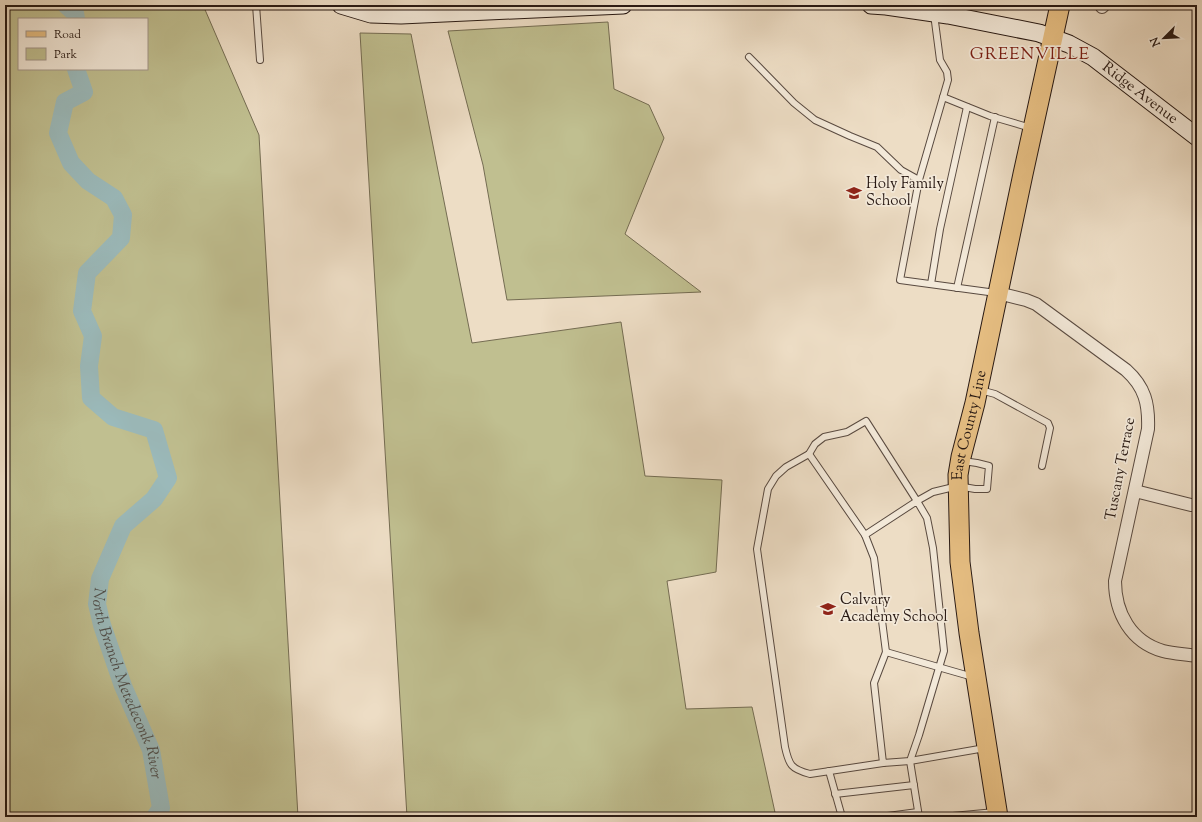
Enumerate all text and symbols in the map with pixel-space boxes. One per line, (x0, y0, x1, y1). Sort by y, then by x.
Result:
legend (18, 18, 148, 70)
north arrow (1144, 18, 1184, 58)
text: Road (54, 26, 81, 44)
text: N (1147, 34, 1165, 50)
district label: GREENVILLE (970, 43, 1090, 67)
text: Park (54, 46, 77, 64)
street label: Ridge Avenue (1098, 57, 1182, 129)
place label: Holy Family School (866, 174, 944, 212)
school or university icon: Holy Family School (845, 184, 863, 202)
street label: East County Line (947, 368, 992, 480)
street label: Tuscany Terrace (1101, 416, 1141, 522)
water label: North Branch Metedeconk River (85, 586, 167, 781)
place label: Calvary Academy School (840, 590, 948, 628)
school or university icon: Calvary Academy School (819, 600, 837, 618)

